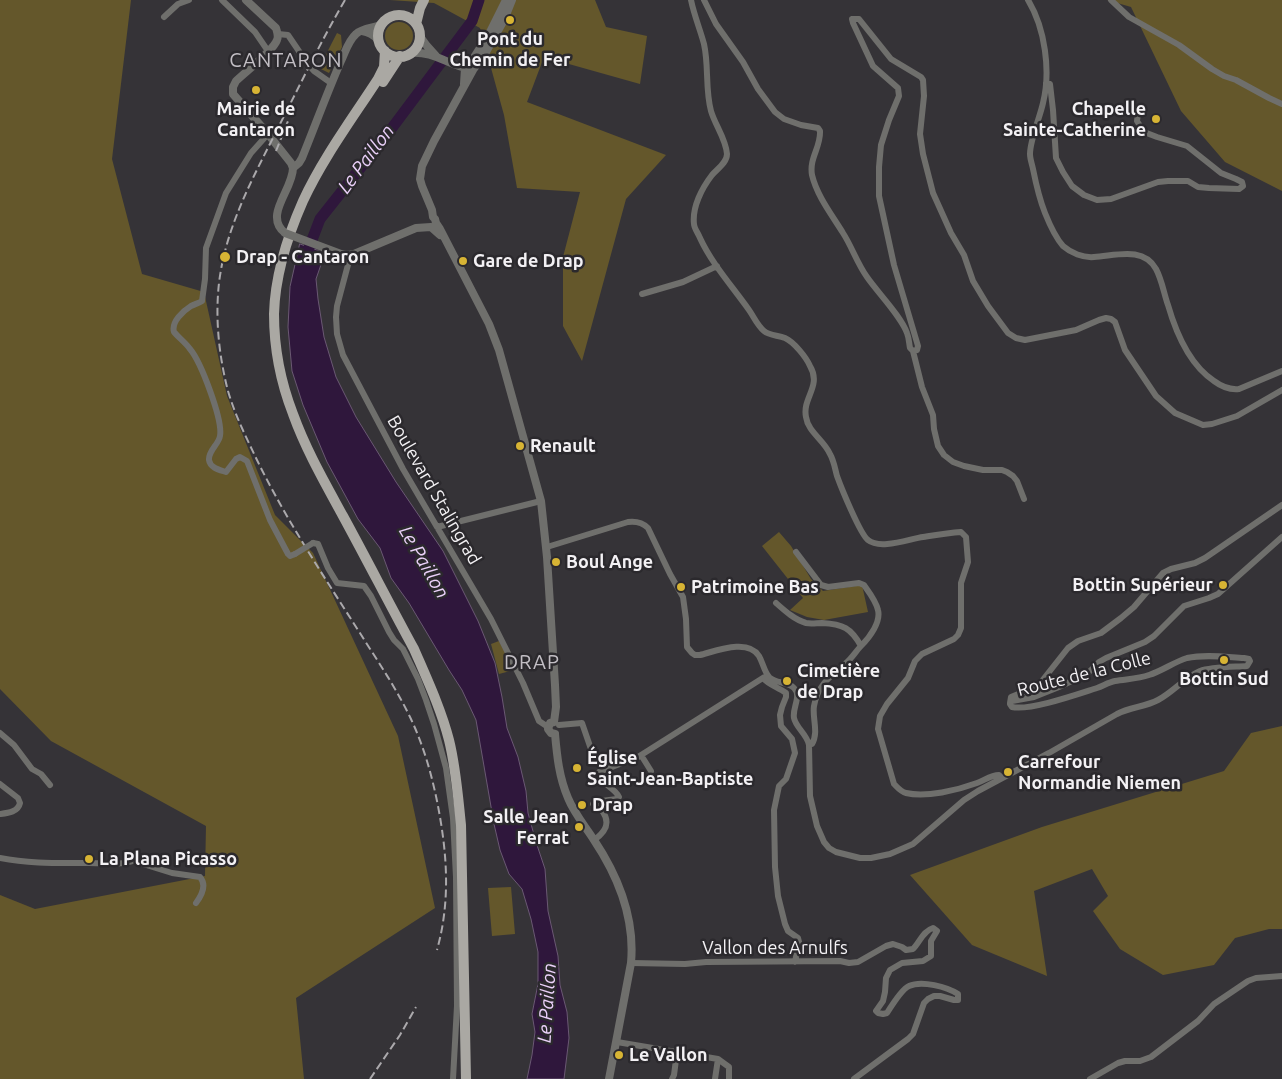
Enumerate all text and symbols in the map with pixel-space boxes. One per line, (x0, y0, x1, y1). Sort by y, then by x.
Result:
marker: Pont du Chemin de Fer (504, 14, 516, 26)
place label: Pont du Chemin de Fer (450, 28, 570, 70)
district label: CANTARON (228, 48, 344, 72)
marker: Mairie de Cantaron (250, 84, 262, 96)
place label: Mairie de Cantaron (217, 98, 295, 140)
place label: Chapelle Sainte-Catherine (1003, 98, 1146, 140)
marker: Chapelle Sainte-Catherine (1150, 113, 1162, 125)
water label: Le Paillon (333, 120, 399, 198)
place label: Drap - Cantaron (236, 246, 369, 268)
marker: Drap - Cantaron (218, 250, 232, 264)
place label: Gare de Drap (473, 250, 583, 272)
marker: Gare de Drap (457, 255, 469, 267)
street label: Boulevard Stalingrad (383, 412, 485, 568)
place label: Renault (530, 435, 596, 457)
marker: Renault (514, 440, 526, 452)
water label: Le Paillon (394, 522, 454, 602)
place label: Boul Ange (566, 551, 653, 573)
marker: Boul Ange (550, 556, 562, 568)
place label: Bottin Supérieur (1072, 574, 1213, 596)
place label: Patrimoine Bas (691, 576, 819, 598)
marker: Bottin Supérieur (1217, 579, 1229, 591)
marker: Patrimoine Bas (675, 581, 687, 593)
street label: Route de la Colle (1015, 647, 1153, 701)
district label: DRAP (503, 650, 561, 674)
marker: Bottin Sud (1218, 654, 1230, 666)
place label: Cimetière de Drap (797, 660, 880, 702)
place label: Bottin Sud (1179, 668, 1269, 690)
marker: Cimetière de Drap (781, 675, 793, 687)
place label: Église Saint-Jean-Baptiste (587, 747, 753, 790)
place label: Carrefour Normandie Niemen (1018, 751, 1181, 794)
marker: Église Saint-Jean-Baptiste (571, 762, 583, 774)
marker: Carrefour Normandie Niemen (1002, 766, 1014, 778)
place label: Drap (592, 794, 633, 816)
marker: Drap (576, 799, 588, 811)
place label: Salle Jean Ferrat (483, 806, 569, 849)
marker: Salle Jean Ferrat (573, 821, 585, 833)
place label: La Plana Picasso (99, 848, 237, 870)
marker: La Plana Picasso (83, 853, 95, 865)
street label: Vallon des Arnulfs (702, 937, 848, 959)
water label: Le Paillon (533, 962, 561, 1044)
place label: Le Vallon (629, 1044, 708, 1066)
marker: Le Vallon (613, 1049, 625, 1061)

